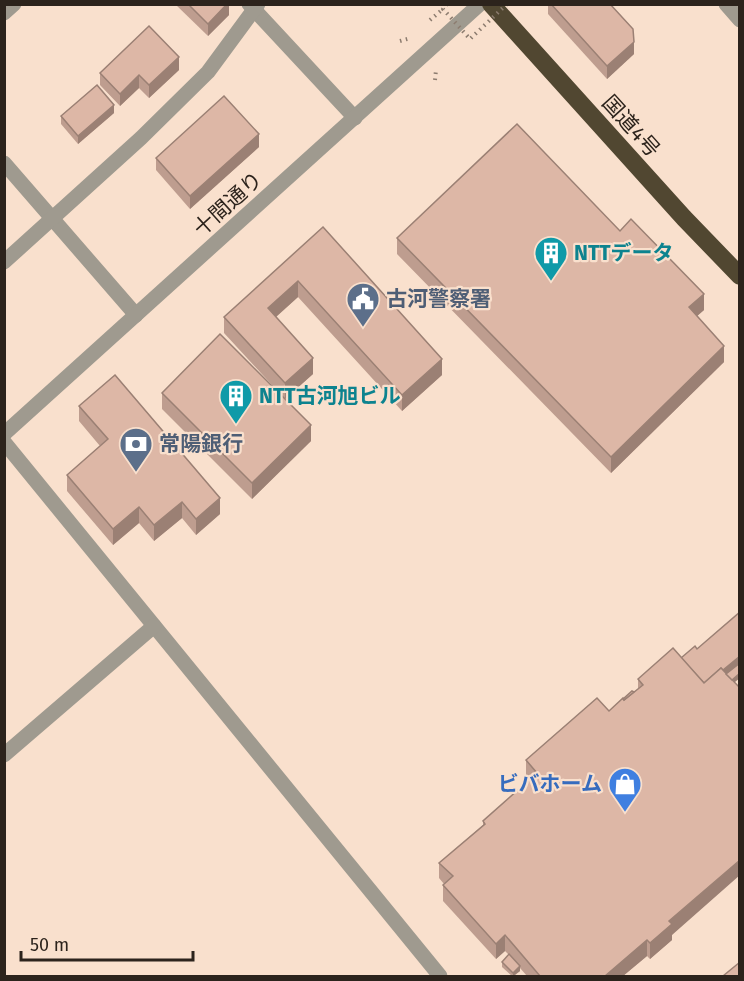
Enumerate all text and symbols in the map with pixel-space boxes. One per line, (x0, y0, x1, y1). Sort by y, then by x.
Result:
street label: 国道4号 (597, 90, 665, 162)
street label: 十間通り (188, 166, 268, 242)
building icon: NTTデータ (533, 235, 569, 282)
place label: NTTデータ (574, 240, 674, 266)
public building icon: 古河警察署 (345, 281, 381, 328)
place label: 古河警察署 (386, 286, 491, 312)
building icon: NTT古河旭ビル (218, 378, 254, 425)
place label: NTT古河旭ビル (259, 383, 401, 409)
bank icon: 常陽銀行 (118, 426, 154, 473)
place label: 常陽銀行 (159, 431, 243, 457)
shop icon: ビバホーム (607, 766, 643, 813)
place label: ビバホーム (498, 771, 602, 797)
scale bar (21, 924, 194, 962)
text: 50 m (30, 934, 69, 956)

